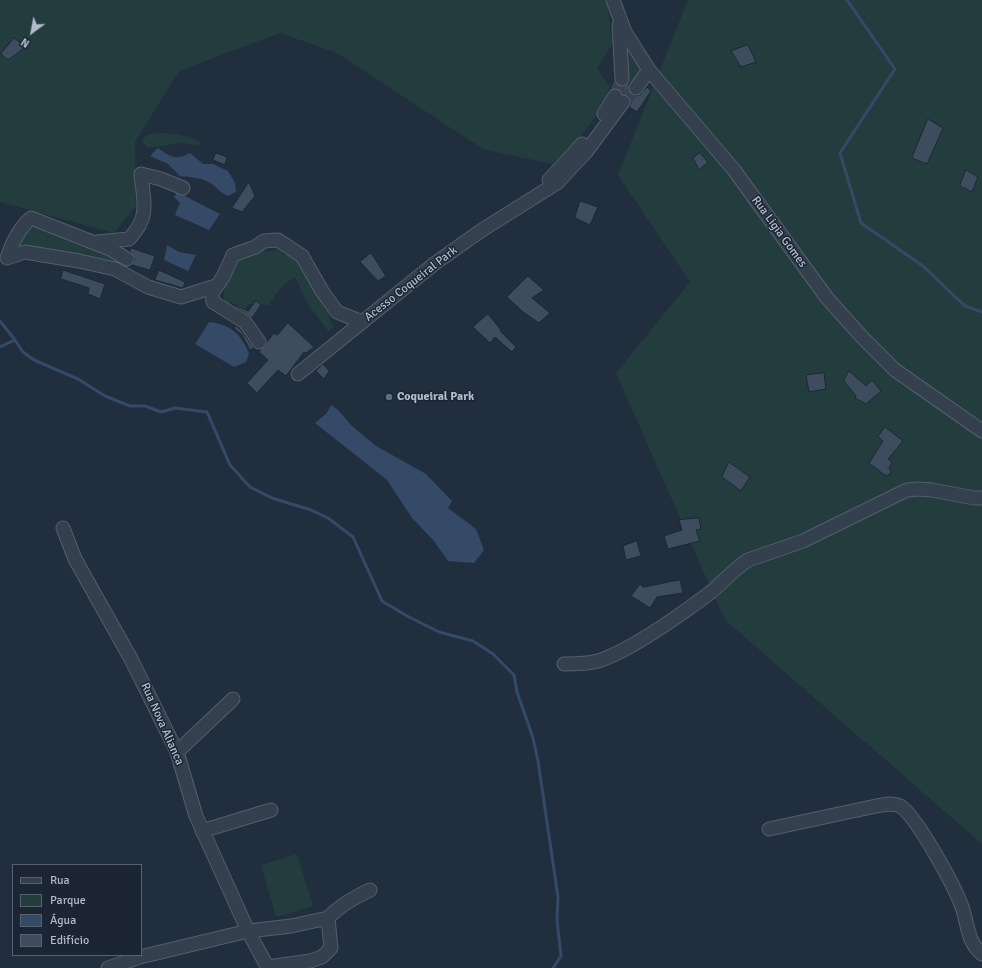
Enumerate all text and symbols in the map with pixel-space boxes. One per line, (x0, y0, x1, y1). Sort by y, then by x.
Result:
north arrow (12, 12, 52, 52)
text: N (19, 35, 32, 50)
street label: Rua Ligia Gomes (748, 194, 810, 270)
street label: Acesso Coqueiral Park (362, 243, 460, 325)
place label: Coqueiral Park (397, 390, 474, 404)
marker: Coqueiral Park (384, 392, 394, 402)
street label: Rua Nova Alianca (137, 680, 187, 768)
legend (12, 864, 142, 956)
text: Rua (50, 873, 70, 888)
text: Parque (50, 893, 86, 908)
text: Água (50, 913, 76, 928)
text: Edifício (50, 933, 89, 948)

